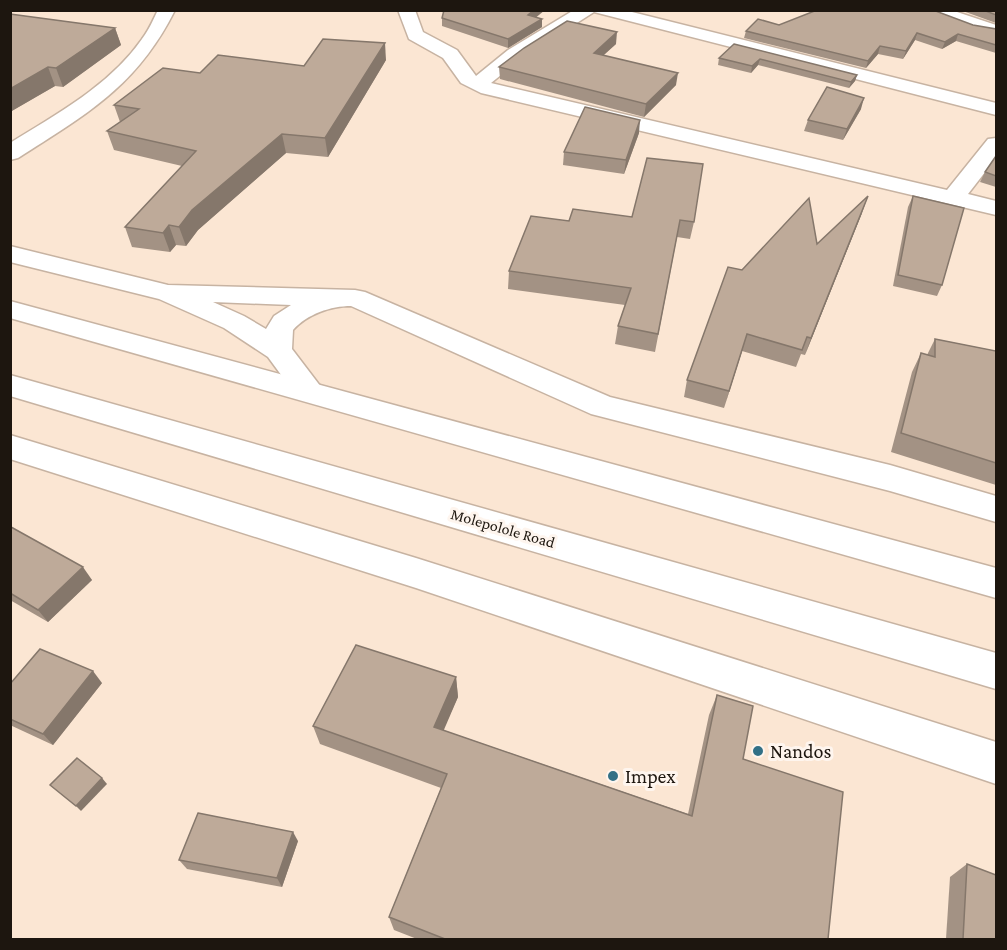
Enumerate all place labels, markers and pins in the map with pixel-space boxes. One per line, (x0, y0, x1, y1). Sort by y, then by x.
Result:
place label: Nandos (770, 740, 831, 762)
marker: Nandos (751, 744, 765, 758)
place label: Impex (625, 765, 676, 788)
marker: Impex (606, 769, 620, 783)

